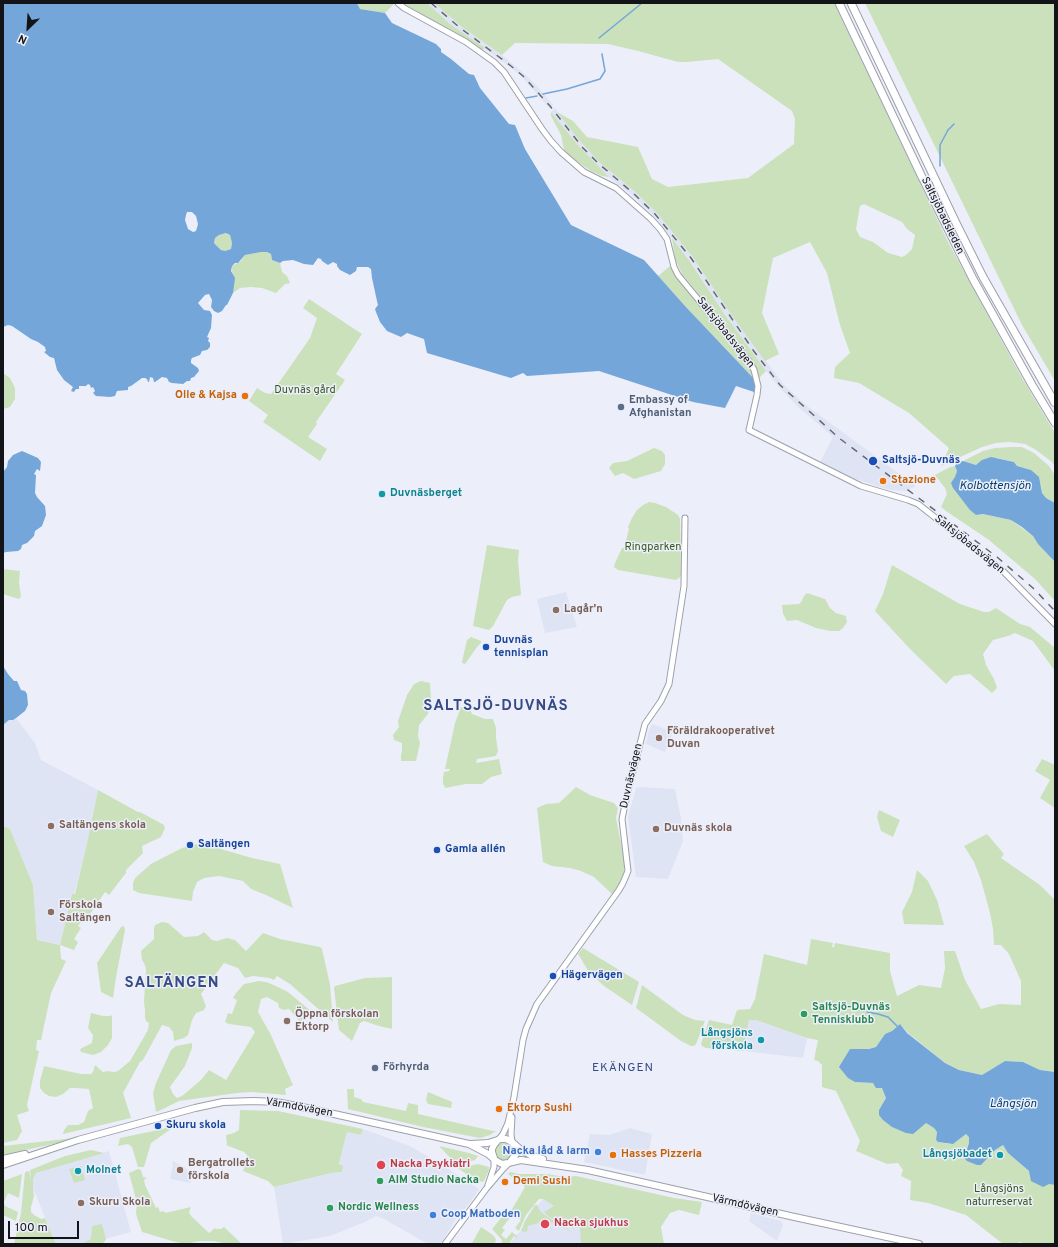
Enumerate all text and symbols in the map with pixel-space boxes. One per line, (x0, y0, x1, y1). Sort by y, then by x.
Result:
north arrow (8, 8, 48, 48)
text: N (16, 31, 29, 47)
street label: Saltsjöbadsleden (918, 175, 966, 257)
street label: Saltsjöbadsvägen (693, 295, 757, 371)
park label: Duvnäs gård (274, 384, 336, 398)
place label: Olle & Kajsa (175, 389, 237, 403)
marker: Olle & Kajsa (240, 391, 250, 401)
place label: Embassy of Afghanistan (629, 394, 691, 420)
marker: Embassy of Afghanistan (616, 402, 626, 412)
place label: Saltsjö-Duvnäs (882, 454, 960, 468)
marker: Saltsjö-Duvnäs (867, 455, 879, 467)
place label: Stazione (891, 474, 936, 488)
marker: Stazione (878, 476, 888, 486)
water label: Kolbottensjön (959, 480, 1031, 494)
place label: Duvnäsberget (390, 487, 462, 501)
marker: Duvnäsberget (377, 489, 387, 499)
street label: Saltsjöbadsvägen (931, 513, 1007, 577)
park label: Ringparken (625, 541, 681, 555)
place label: Lagår'n (564, 603, 603, 617)
marker: Lagår'n (551, 605, 561, 615)
place label: Duvnäs tennisplan (494, 634, 548, 660)
marker: Duvnäs tennisplan (481, 642, 491, 652)
district label: SALTSJÖ-DUVNÄS (423, 698, 569, 716)
place label: Föräldrakooperativet Duvan (667, 725, 775, 751)
marker: Föräldrakooperativet Duvan (654, 733, 664, 743)
street label: Duvnäsvägen (618, 742, 646, 810)
place label: Saltängens skola (59, 819, 146, 833)
marker: Saltängens skola (46, 821, 56, 831)
place label: Duvnäs skola (664, 822, 732, 836)
marker: Duvnäs skola (651, 824, 661, 834)
place label: Saltängen (198, 838, 250, 852)
marker: Saltängen (185, 840, 195, 850)
place label: Gamla allén (445, 843, 506, 857)
marker: Gamla allén (432, 845, 442, 855)
place label: Förskola Saltängen (59, 899, 111, 925)
marker: Förskola Saltängen (46, 907, 56, 917)
place label: Hägervägen (561, 969, 623, 983)
marker: Hägervägen (548, 971, 558, 981)
district label: SALTÄNGEN (125, 975, 219, 993)
place label: Saltsjö-Duvnäs Tennisklubb (812, 1001, 890, 1027)
place label: Öppna förskolan Ektorp (295, 1008, 379, 1034)
marker: Saltsjö-Duvnäs Tennisklubb (799, 1009, 809, 1019)
marker: Öppna förskolan Ektorp (282, 1016, 292, 1026)
place label: Långsjöns förskola (701, 1027, 753, 1053)
marker: Långsjöns förskola (756, 1035, 766, 1045)
place label: Förhyrda (383, 1061, 429, 1075)
district label: EKÄNGEN (592, 1062, 654, 1076)
marker: Förhyrda (370, 1063, 380, 1073)
street label: Värmdövägen (264, 1096, 334, 1120)
water label: Långsjön (989, 1098, 1037, 1112)
place label: Ektorp Sushi (507, 1102, 572, 1116)
marker: Ektorp Sushi (494, 1104, 504, 1114)
place label: Skuru skola (166, 1119, 226, 1133)
marker: Skuru skola (153, 1121, 163, 1131)
place label: Nacka låd & larm (503, 1145, 590, 1159)
marker: Nacka låd & larm (593, 1147, 603, 1157)
place label: Hasses Pizzeria (621, 1148, 702, 1162)
place label: Långsjöbadet (923, 1148, 992, 1162)
marker: Hasses Pizzeria (608, 1150, 618, 1160)
marker: Långsjöbadet (995, 1150, 1005, 1160)
place label: Bergatrollets förskola (188, 1157, 255, 1183)
place label: Nacka Psykiatri (390, 1158, 470, 1172)
marker: Nacka Psykiatri (375, 1159, 387, 1171)
place label: Molnet (86, 1164, 121, 1178)
marker: Bergatrollets förskola (175, 1165, 185, 1175)
marker: Molnet (73, 1166, 83, 1176)
place label: AIM Studio Nacka (388, 1174, 479, 1188)
place label: Demi Sushi (513, 1175, 571, 1189)
marker: AIM Studio Nacka (375, 1176, 385, 1186)
marker: Demi Sushi (500, 1177, 510, 1187)
park label: Långsjöns naturreservat (966, 1183, 1032, 1209)
street label: Värmdövägen (710, 1192, 780, 1220)
place label: Skuru Skola (89, 1196, 150, 1210)
marker: Skuru Skola (76, 1198, 86, 1208)
place label: Nordic Wellness (338, 1201, 419, 1215)
marker: Nordic Wellness (325, 1203, 335, 1213)
place label: Coop Matboden (441, 1208, 520, 1222)
marker: Coop Matboden (428, 1210, 438, 1220)
scale bar (10, 1213, 81, 1239)
place label: Nacka sjukhus (554, 1217, 629, 1231)
marker: Nacka sjukhus (539, 1218, 551, 1230)
text: 100 m (15, 1220, 48, 1236)

